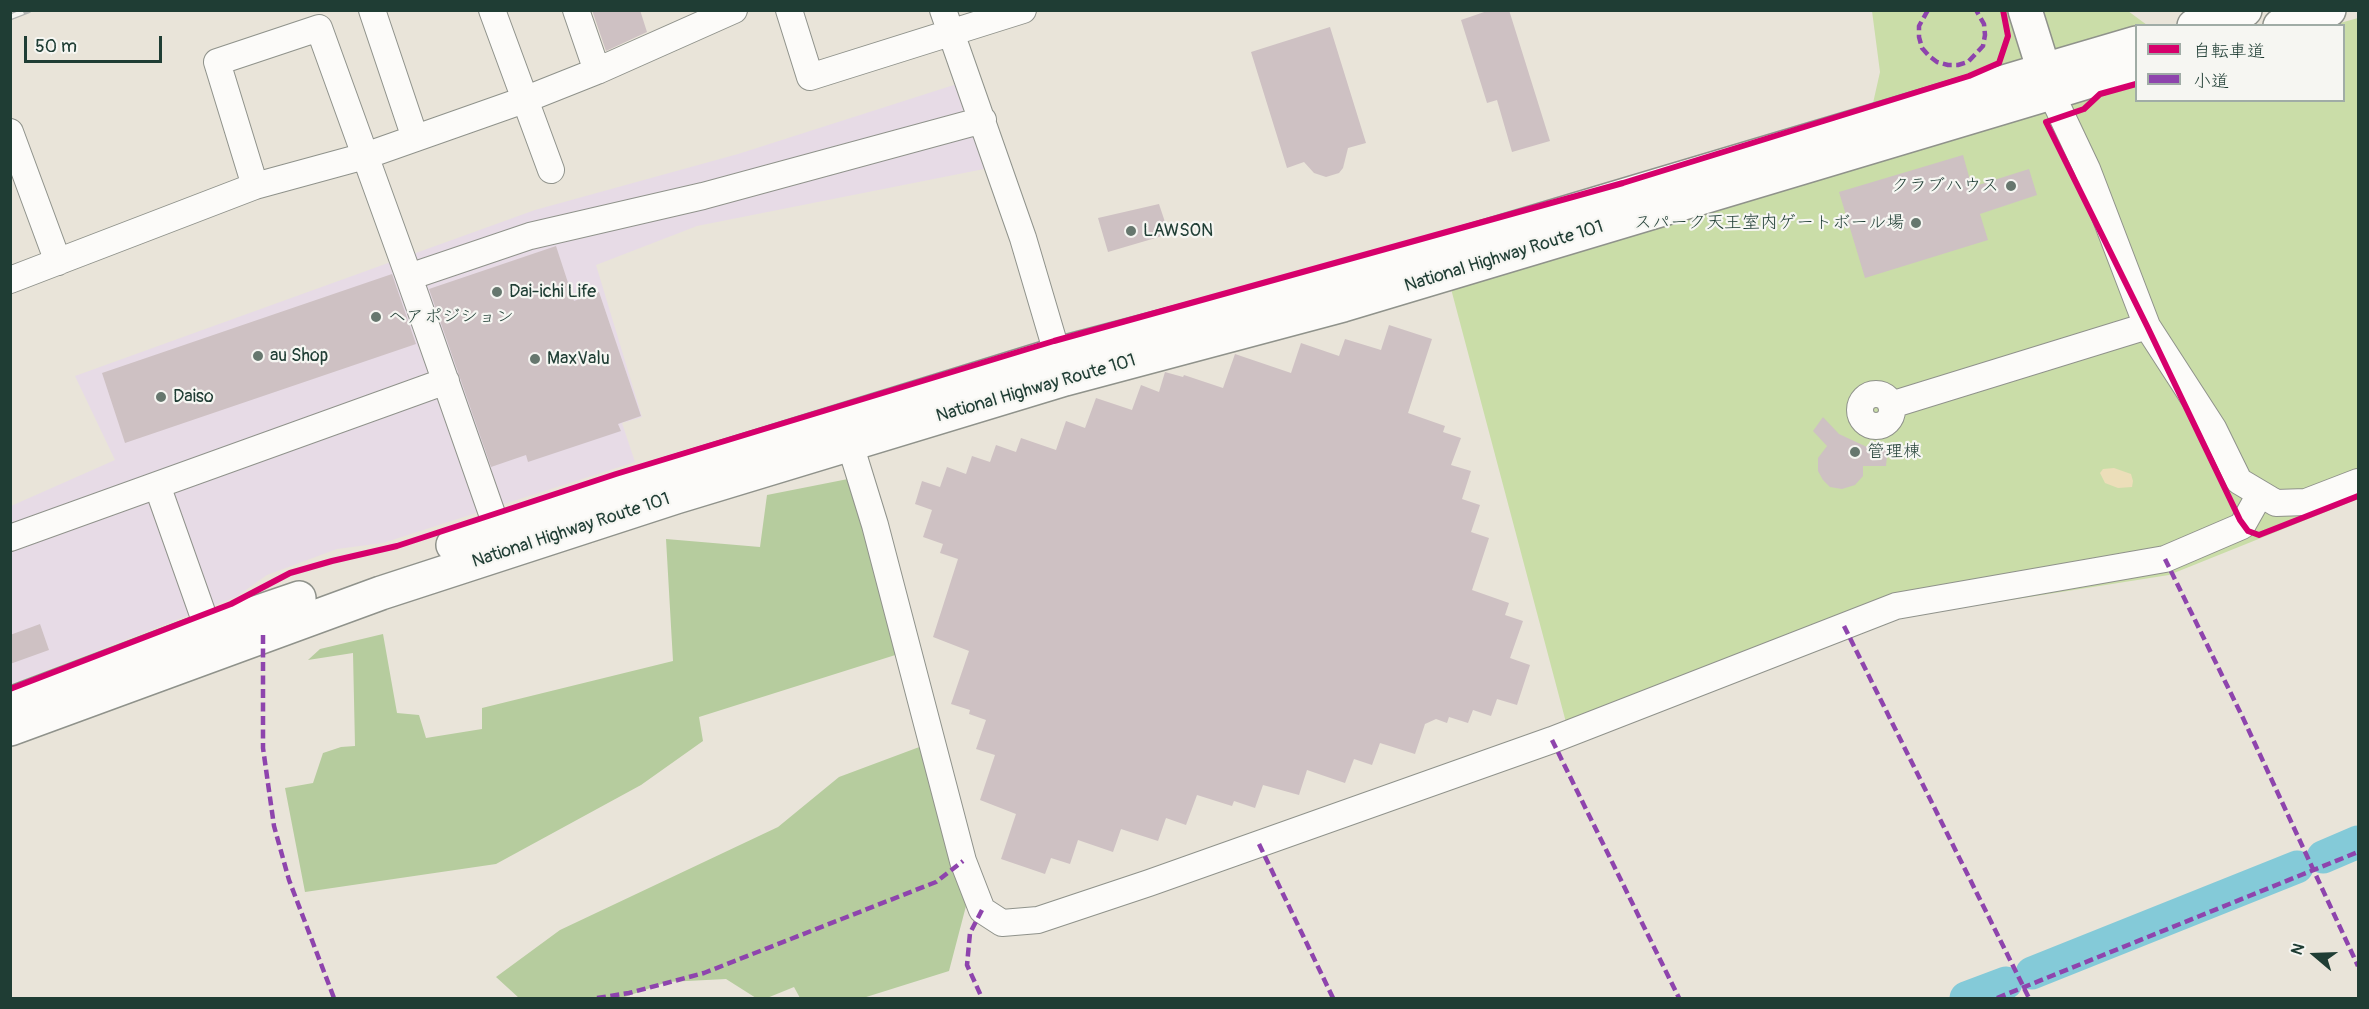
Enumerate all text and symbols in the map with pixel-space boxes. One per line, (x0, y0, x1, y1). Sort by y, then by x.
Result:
scale bar (27, 24, 165, 62)
legend (2135, 24, 2345, 102)
text: 50 m (35, 35, 77, 58)
text: 自転車道 (2193, 40, 2265, 63)
text: 小道 (2193, 70, 2229, 93)
place label: クラブハウス (1891, 175, 1999, 197)
marker: クラブハウス (2004, 179, 2018, 193)
place label: スパーク天王室内ゲートボール場 (1634, 212, 1904, 234)
street label: National Highway Route 101 (1402, 216, 1606, 298)
marker: スパーク天王室内ゲートボール場 (1909, 216, 1923, 230)
place label: LAWSON (1143, 220, 1213, 242)
marker: LAWSON (1124, 224, 1138, 238)
place label: Dai-ichi Life (509, 281, 596, 303)
marker: Dai-ichi Life (490, 285, 504, 299)
place label: ヘアポジション (388, 306, 514, 328)
marker: ヘアポジション (369, 310, 383, 324)
place label: au Shop (270, 345, 328, 367)
place label: MaxValu (547, 348, 610, 370)
marker: au Shop (251, 349, 265, 363)
street label: National Highway Route 101 (934, 350, 1138, 428)
marker: MaxValu (528, 352, 542, 366)
place label: Daiso (173, 386, 214, 408)
marker: Daiso (154, 390, 168, 404)
place label: 管理棟 (1867, 441, 1921, 463)
marker: 管理棟 (1848, 445, 1862, 459)
street label: National Highway Route 101 (469, 489, 673, 573)
north arrow (2285, 925, 2345, 985)
text: N (2287, 941, 2309, 958)

